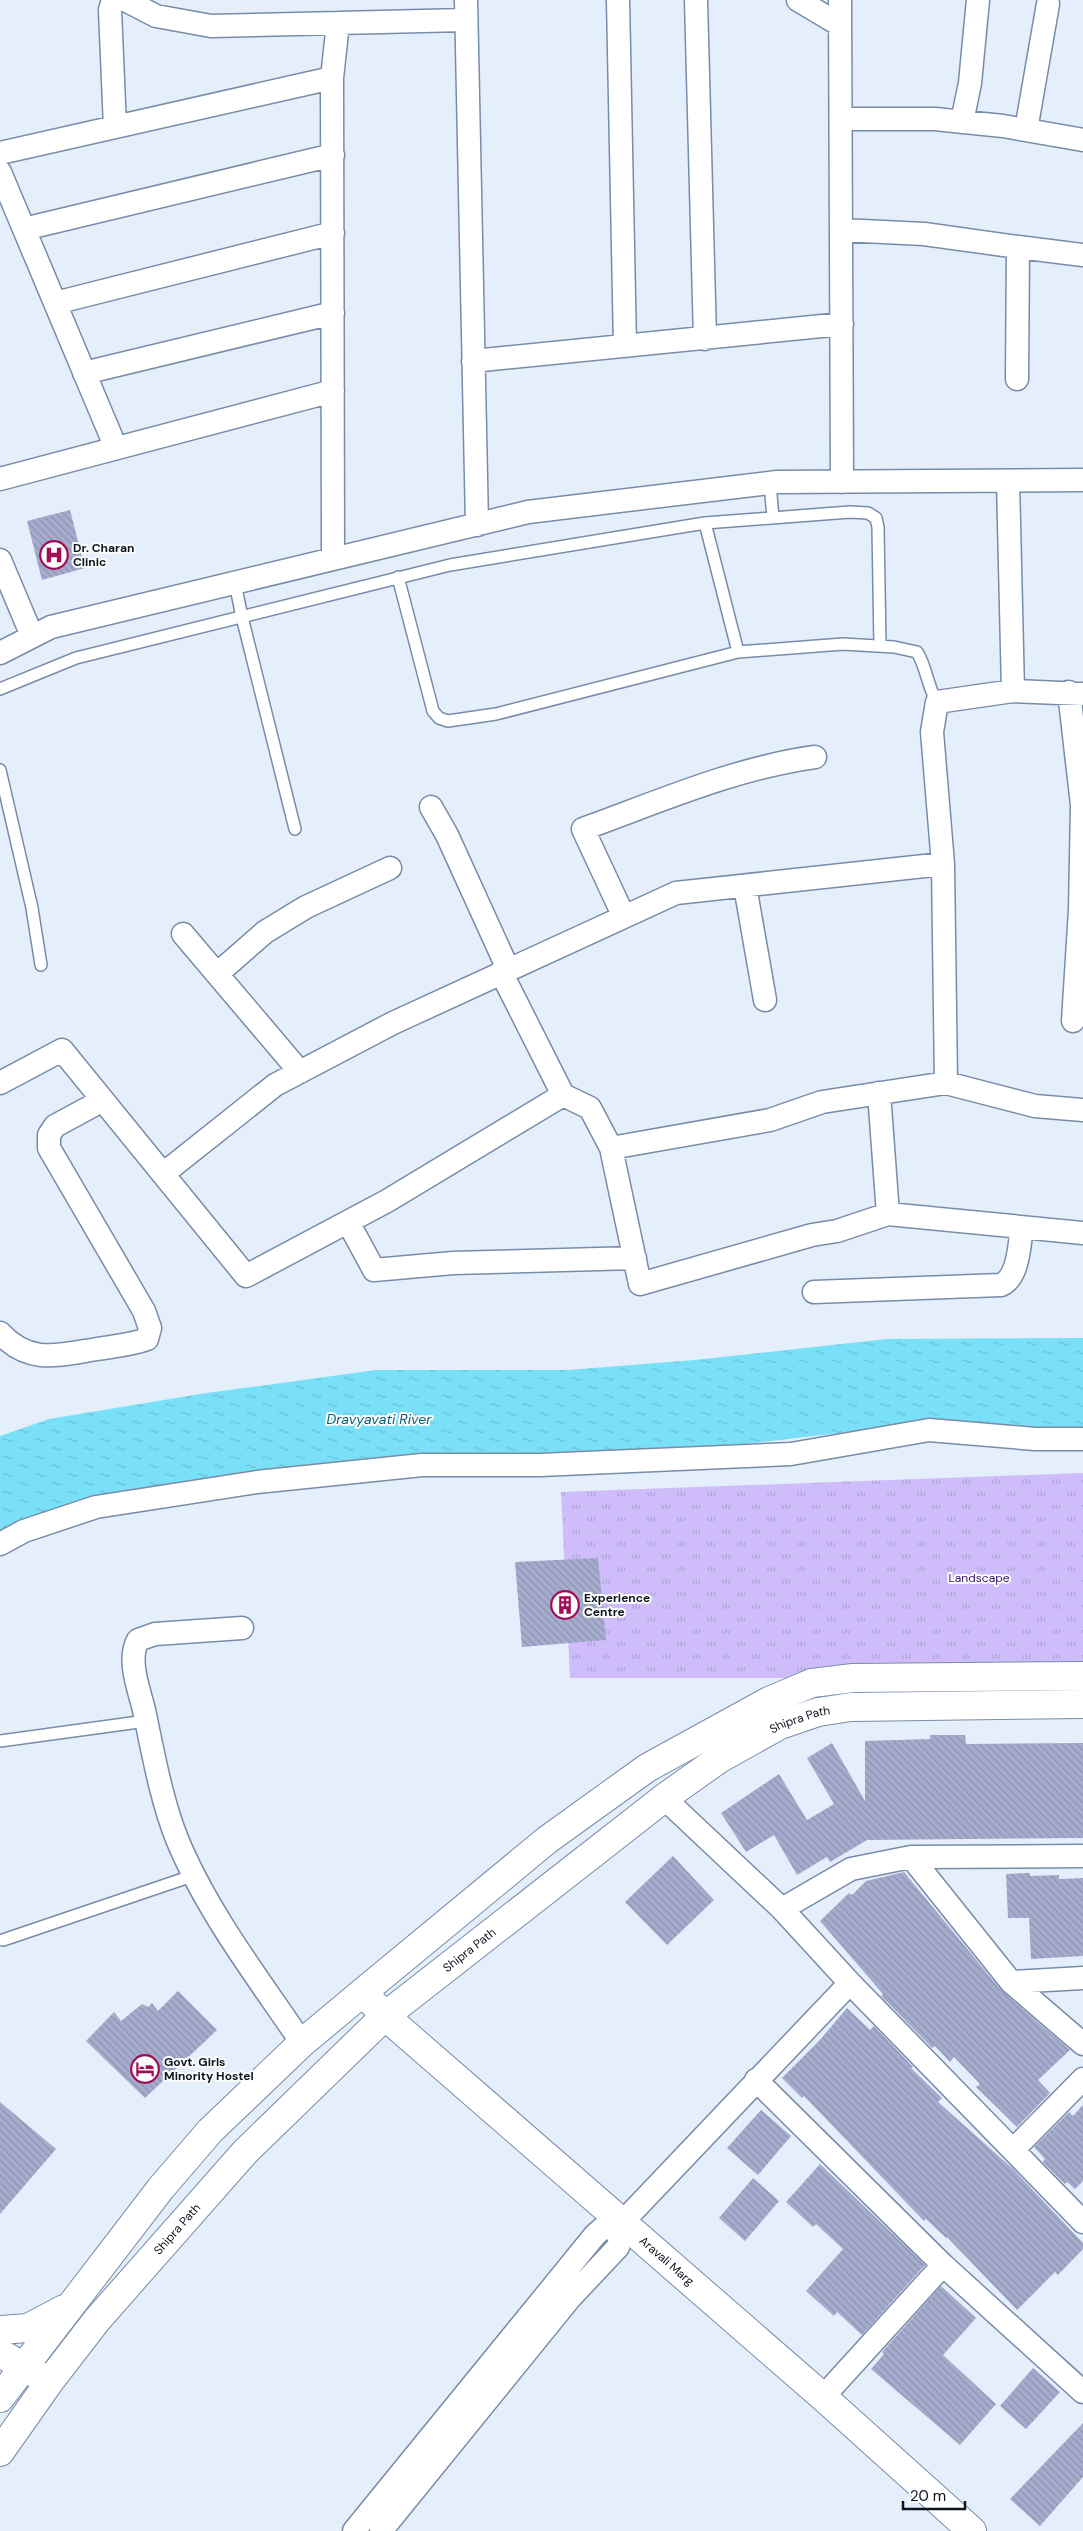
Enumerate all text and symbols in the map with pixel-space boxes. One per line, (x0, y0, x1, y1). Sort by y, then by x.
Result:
hospital icon: Dr. Charan Clinic (39, 540, 69, 570)
place label: Dr. Charan Clinic (73, 540, 134, 570)
water label: Dravyavati River (326, 1410, 432, 1428)
park label: Landscape (948, 1570, 1010, 1586)
building icon: Experience Centre (550, 1590, 580, 1620)
place label: Experience Centre (584, 1590, 650, 1620)
street label: Shipra Path (767, 1702, 831, 1737)
street label: Shipra Path (440, 1924, 499, 1976)
hotel icon: Govt. Girls Minority Hostel (130, 2054, 160, 2084)
place label: Govt. Girls Minority Hostel (164, 2054, 254, 2084)
street label: Shipra Path (150, 2200, 204, 2258)
street label: Aravali Marg (636, 2233, 698, 2289)
scale bar (903, 2478, 966, 2510)
text: 20 m (910, 2486, 946, 2506)

